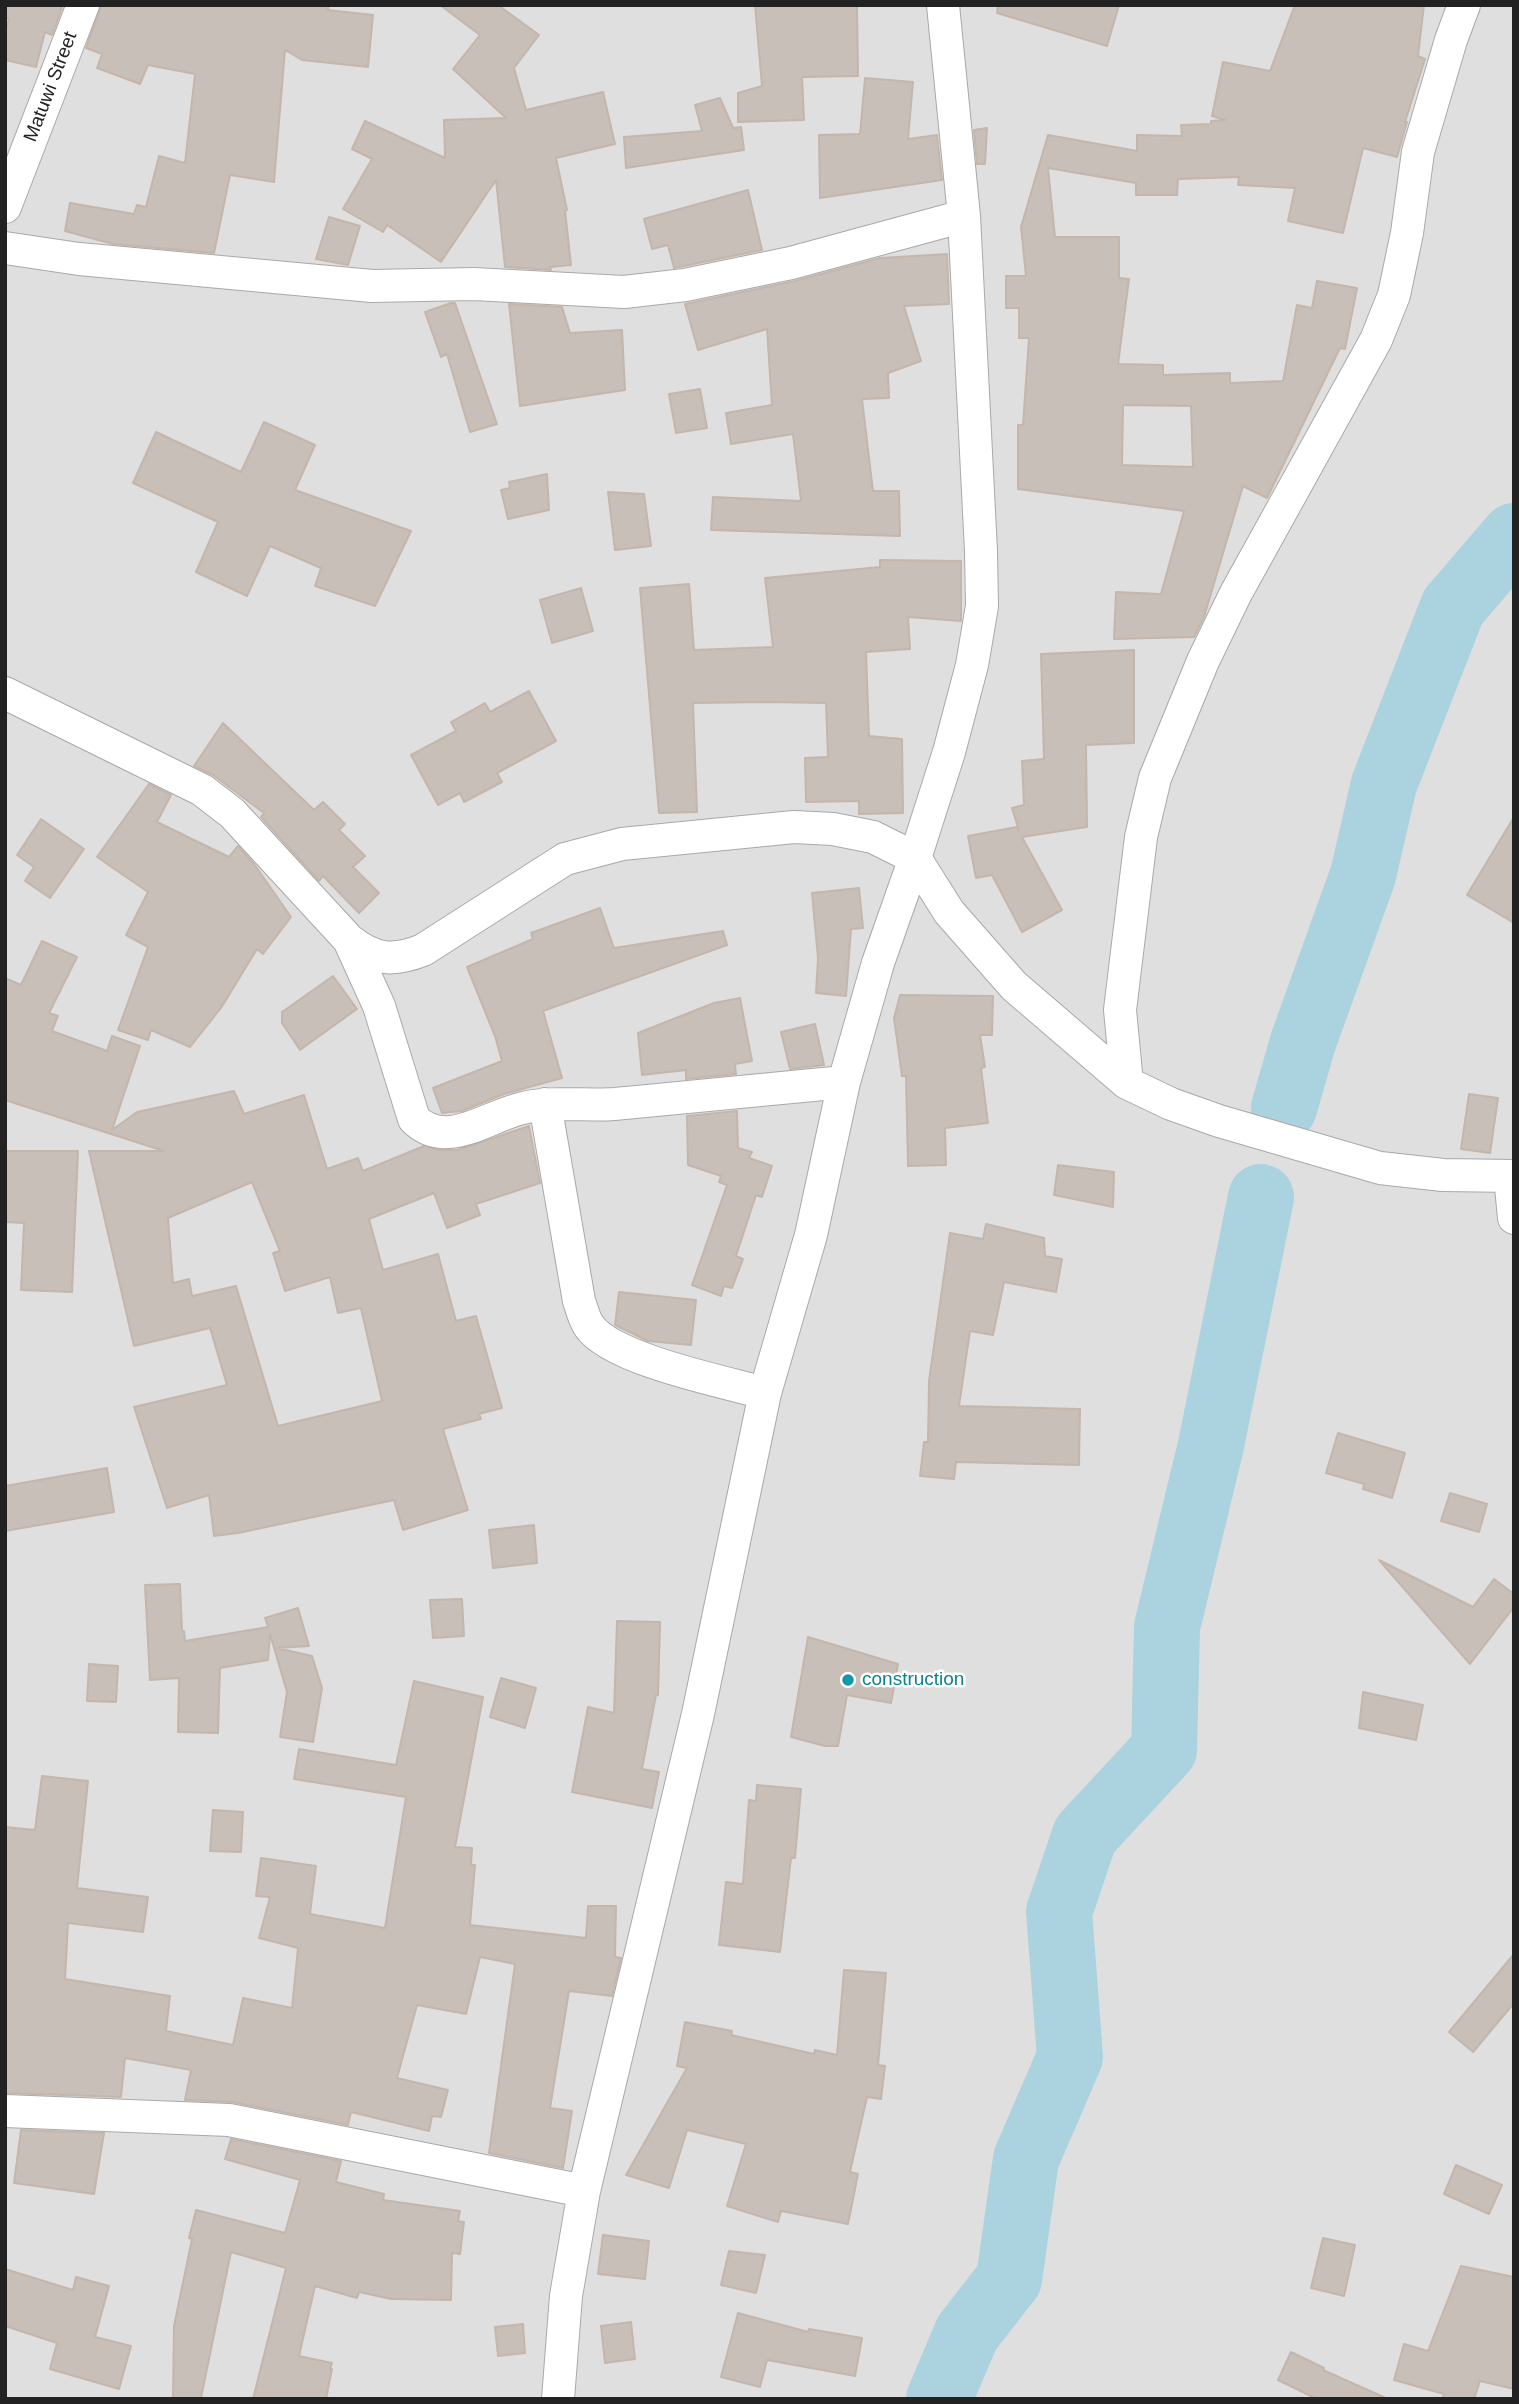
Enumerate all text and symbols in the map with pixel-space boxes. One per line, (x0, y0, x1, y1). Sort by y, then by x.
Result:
street label: Matuwi Street (20, 29, 82, 145)
place label: construction (862, 1669, 964, 1691)
marker: construction (840, 1672, 856, 1688)

